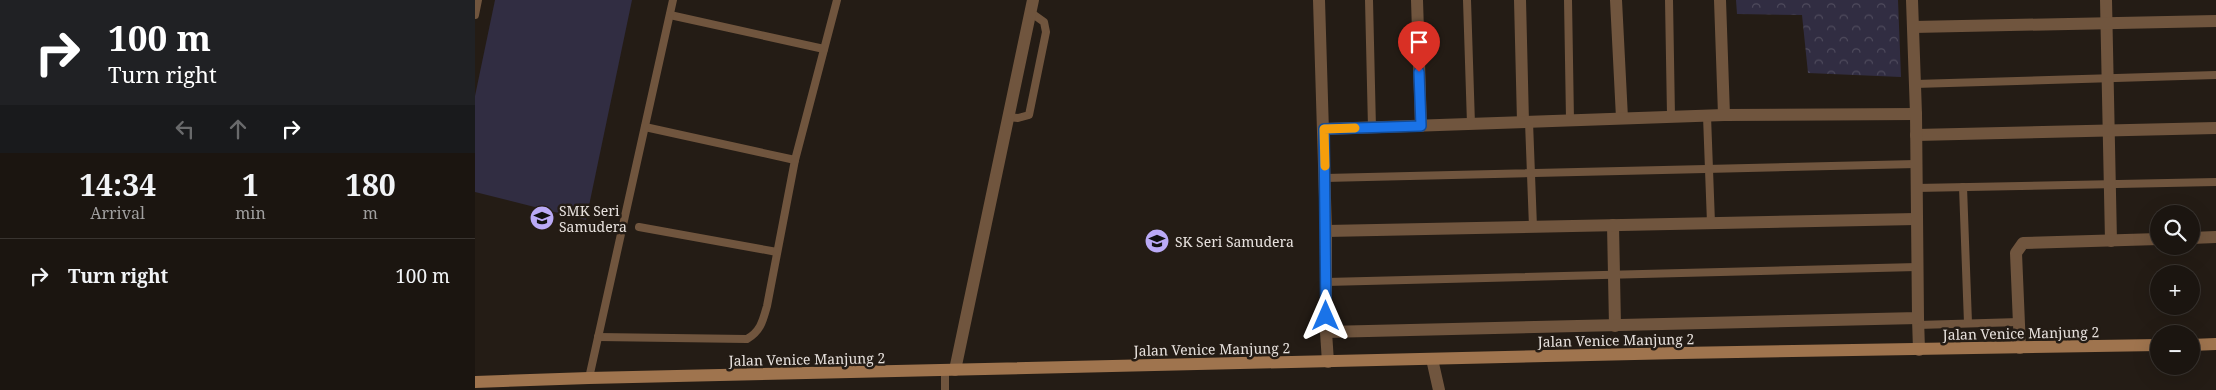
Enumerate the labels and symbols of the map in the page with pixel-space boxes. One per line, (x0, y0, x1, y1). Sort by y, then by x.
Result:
pin (1398, 21, 1440, 72)
place label: SMK Seri Samudera (559, 201, 627, 236)
school or university icon: SMK Seri Samudera (529, 205, 555, 231)
school or university icon: SK Seri Samudera (1144, 228, 1170, 254)
place label: SK Seri Samudera (1175, 232, 1294, 251)
position arrow (1299, 289, 1351, 341)
street label: Jalan Venice Manjung 2 (1942, 322, 2099, 344)
street label: Jalan Venice Manjung 2 (1537, 329, 1694, 351)
street label: Jalan Venice Manjung 2 (1133, 338, 1290, 360)
street label: Jalan Venice Manjung 2 (728, 348, 885, 370)

